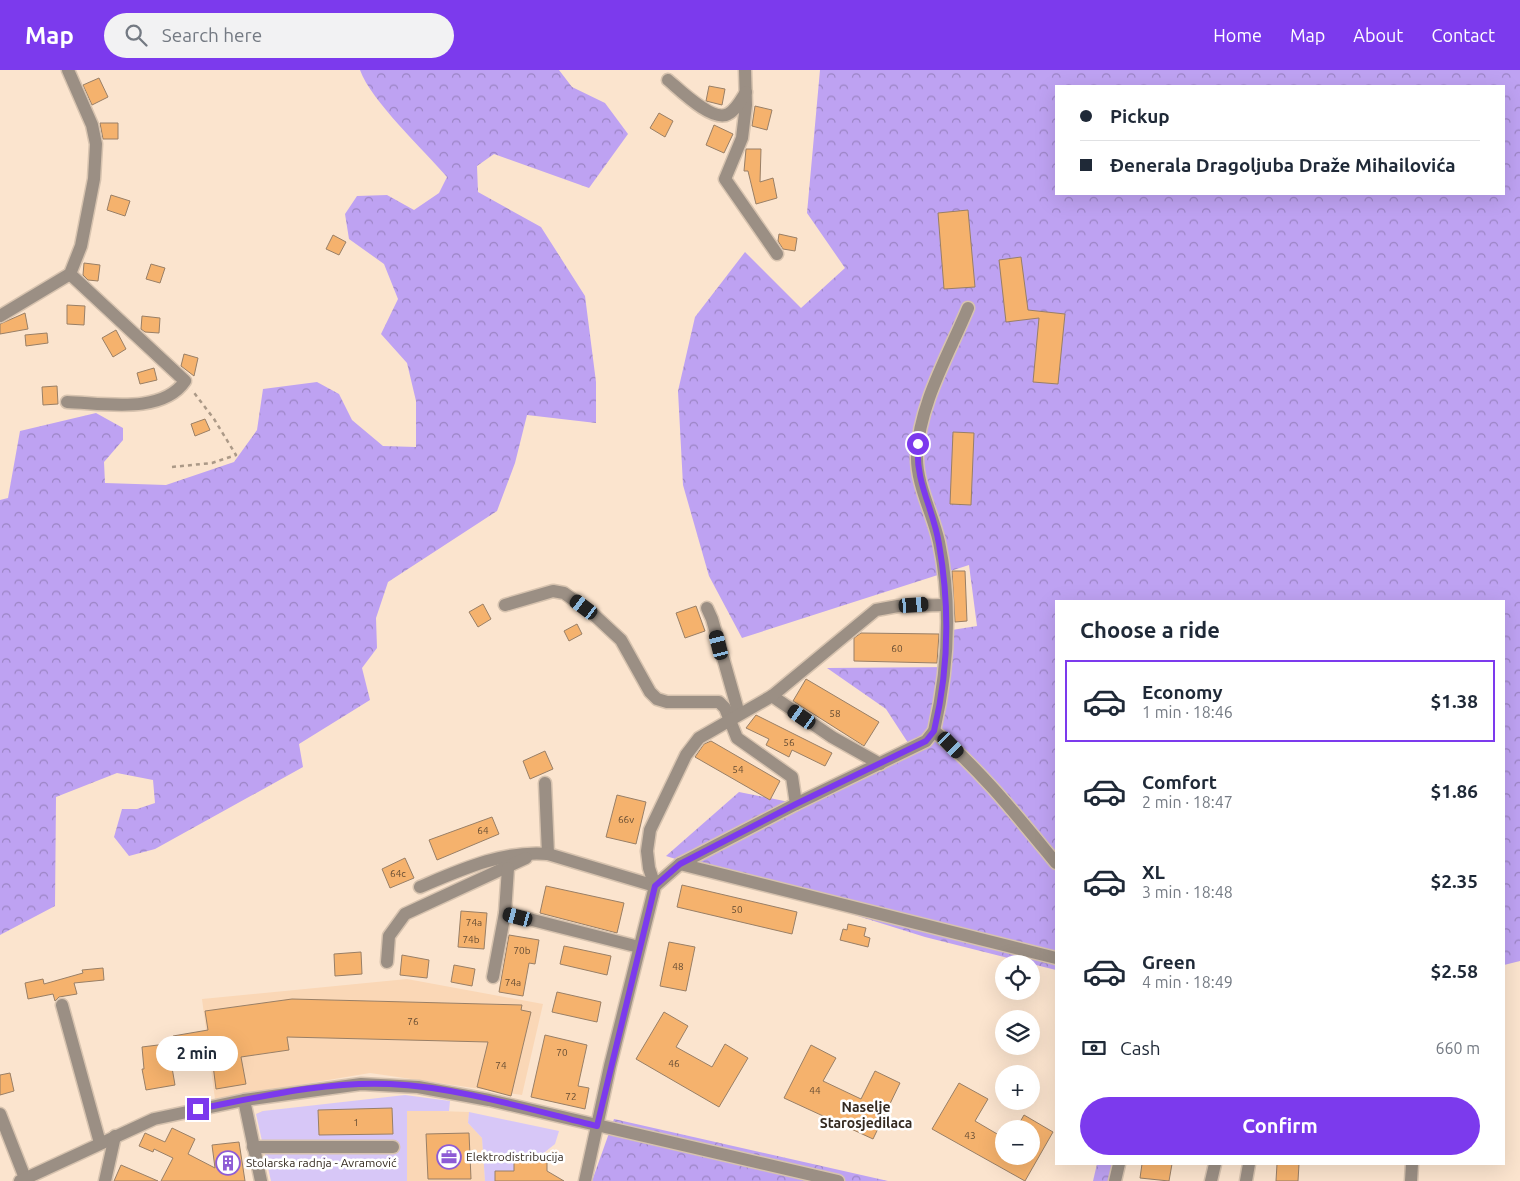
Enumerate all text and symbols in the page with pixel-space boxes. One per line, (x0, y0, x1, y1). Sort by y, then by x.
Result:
search box (104, 13, 454, 58)
icon: search (122, 21, 150, 49)
text: Map (25, 22, 74, 49)
text: Search here (162, 24, 262, 46)
text: Home (1213, 25, 1262, 45)
text: Map (1290, 25, 1325, 45)
text: About (1353, 25, 1403, 45)
text: Contact (1431, 25, 1495, 45)
text: Pickup (1110, 105, 1170, 127)
text: Đenerala Dragoljuba Draže Mihailovića (1110, 154, 1456, 176)
route start (907, 433, 929, 455)
car (567, 592, 600, 622)
car (898, 596, 929, 614)
text: Choose a ride (1080, 617, 1220, 642)
car (708, 629, 729, 661)
house number: 60 (891, 643, 903, 654)
icon: car (1082, 679, 1127, 724)
text: Economy (1142, 681, 1223, 703)
text: $1.38 (1430, 690, 1478, 712)
car (785, 702, 818, 732)
text: 1 min · 18:46 (1142, 703, 1233, 721)
house number: 58 (829, 708, 841, 719)
car (935, 729, 966, 761)
house number: 56 (783, 737, 795, 748)
house number: 54 (732, 764, 744, 775)
icon: car (1082, 769, 1127, 814)
text: Comfort (1142, 771, 1217, 793)
text: $1.86 (1430, 780, 1478, 802)
text: 2 min · 18:47 (1142, 793, 1233, 811)
house number: 66v (618, 814, 634, 825)
house number: 64 (477, 825, 489, 836)
icon: car (1082, 859, 1127, 904)
text: XL (1142, 861, 1165, 883)
house number: 64c (390, 868, 406, 879)
text: $2.35 (1430, 870, 1478, 892)
text: 3 min · 18:48 (1142, 883, 1233, 901)
house number: 50 (731, 904, 743, 915)
car (501, 906, 534, 928)
house number: 74a (466, 917, 482, 928)
house number: 74b (462, 934, 480, 945)
house number: 70b (513, 945, 531, 956)
icon: car (1082, 949, 1127, 994)
text: Green (1142, 951, 1196, 973)
map controls (995, 955, 1040, 1165)
button: locate (995, 955, 1040, 1000)
text: $2.58 (1430, 960, 1478, 982)
house number: 48 (672, 961, 684, 972)
text: 4 min · 18:49 (1142, 973, 1233, 991)
house number: 74a (505, 977, 521, 988)
button: layers (995, 1010, 1040, 1055)
house number: 76 (407, 1016, 419, 1027)
icon: cash (1080, 1034, 1108, 1062)
callout: 2 min (157, 1036, 239, 1072)
text: Cash (1120, 1037, 1161, 1059)
text: 660 m (1435, 1039, 1480, 1057)
text: 2 min (177, 1044, 217, 1062)
house number: 70 (556, 1047, 568, 1058)
house number: 46 (668, 1058, 680, 1069)
house number: 74 (495, 1060, 507, 1071)
button: + (995, 1065, 1040, 1110)
house number: 44 (809, 1085, 821, 1096)
house number: 72 (565, 1091, 577, 1102)
button: Confirm (1080, 1097, 1480, 1155)
route end (187, 1098, 209, 1120)
district label: Naselje Starosjedilaca (820, 1099, 912, 1131)
house number: 1 (353, 1117, 359, 1128)
button: − (995, 1120, 1040, 1165)
house number: 43 (964, 1130, 976, 1141)
office icon: Elektrodistribucija (436, 1144, 462, 1170)
building icon: Stolarska radnja - Avramović (215, 1150, 241, 1176)
place label: Elektrodistribucija (466, 1150, 564, 1163)
place label: Stolarska radnja - Avramović (246, 1156, 397, 1169)

